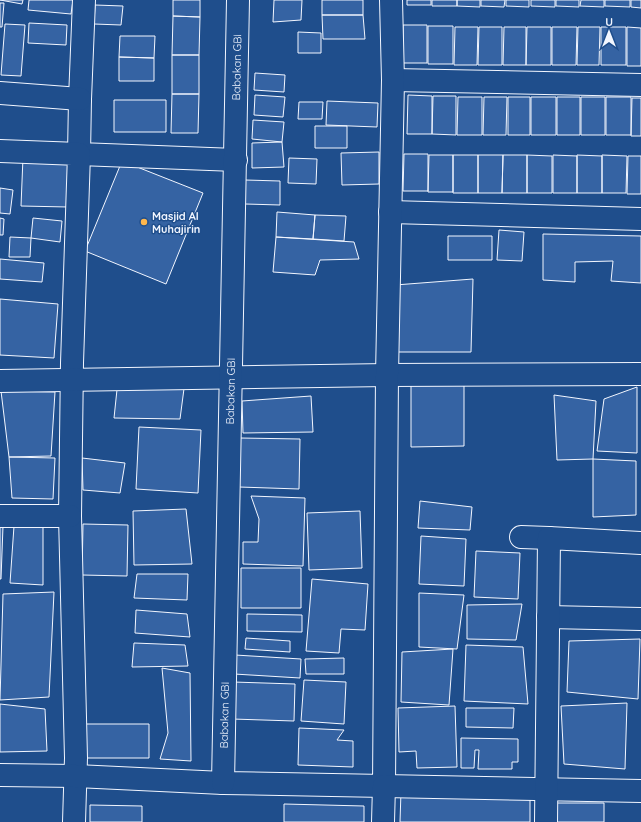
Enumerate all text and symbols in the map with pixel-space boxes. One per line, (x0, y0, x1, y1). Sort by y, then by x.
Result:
north arrow (589, 12, 629, 52)
text: U (605, 15, 613, 29)
street label: Babakan GBI (229, 34, 244, 101)
place label: Masjid Al Muhajirin (152, 209, 200, 236)
marker: Masjid Al Muhajirin (139, 217, 149, 227)
street label: Babakan GBI (223, 358, 238, 425)
street label: Babakan GBI (217, 682, 232, 748)

